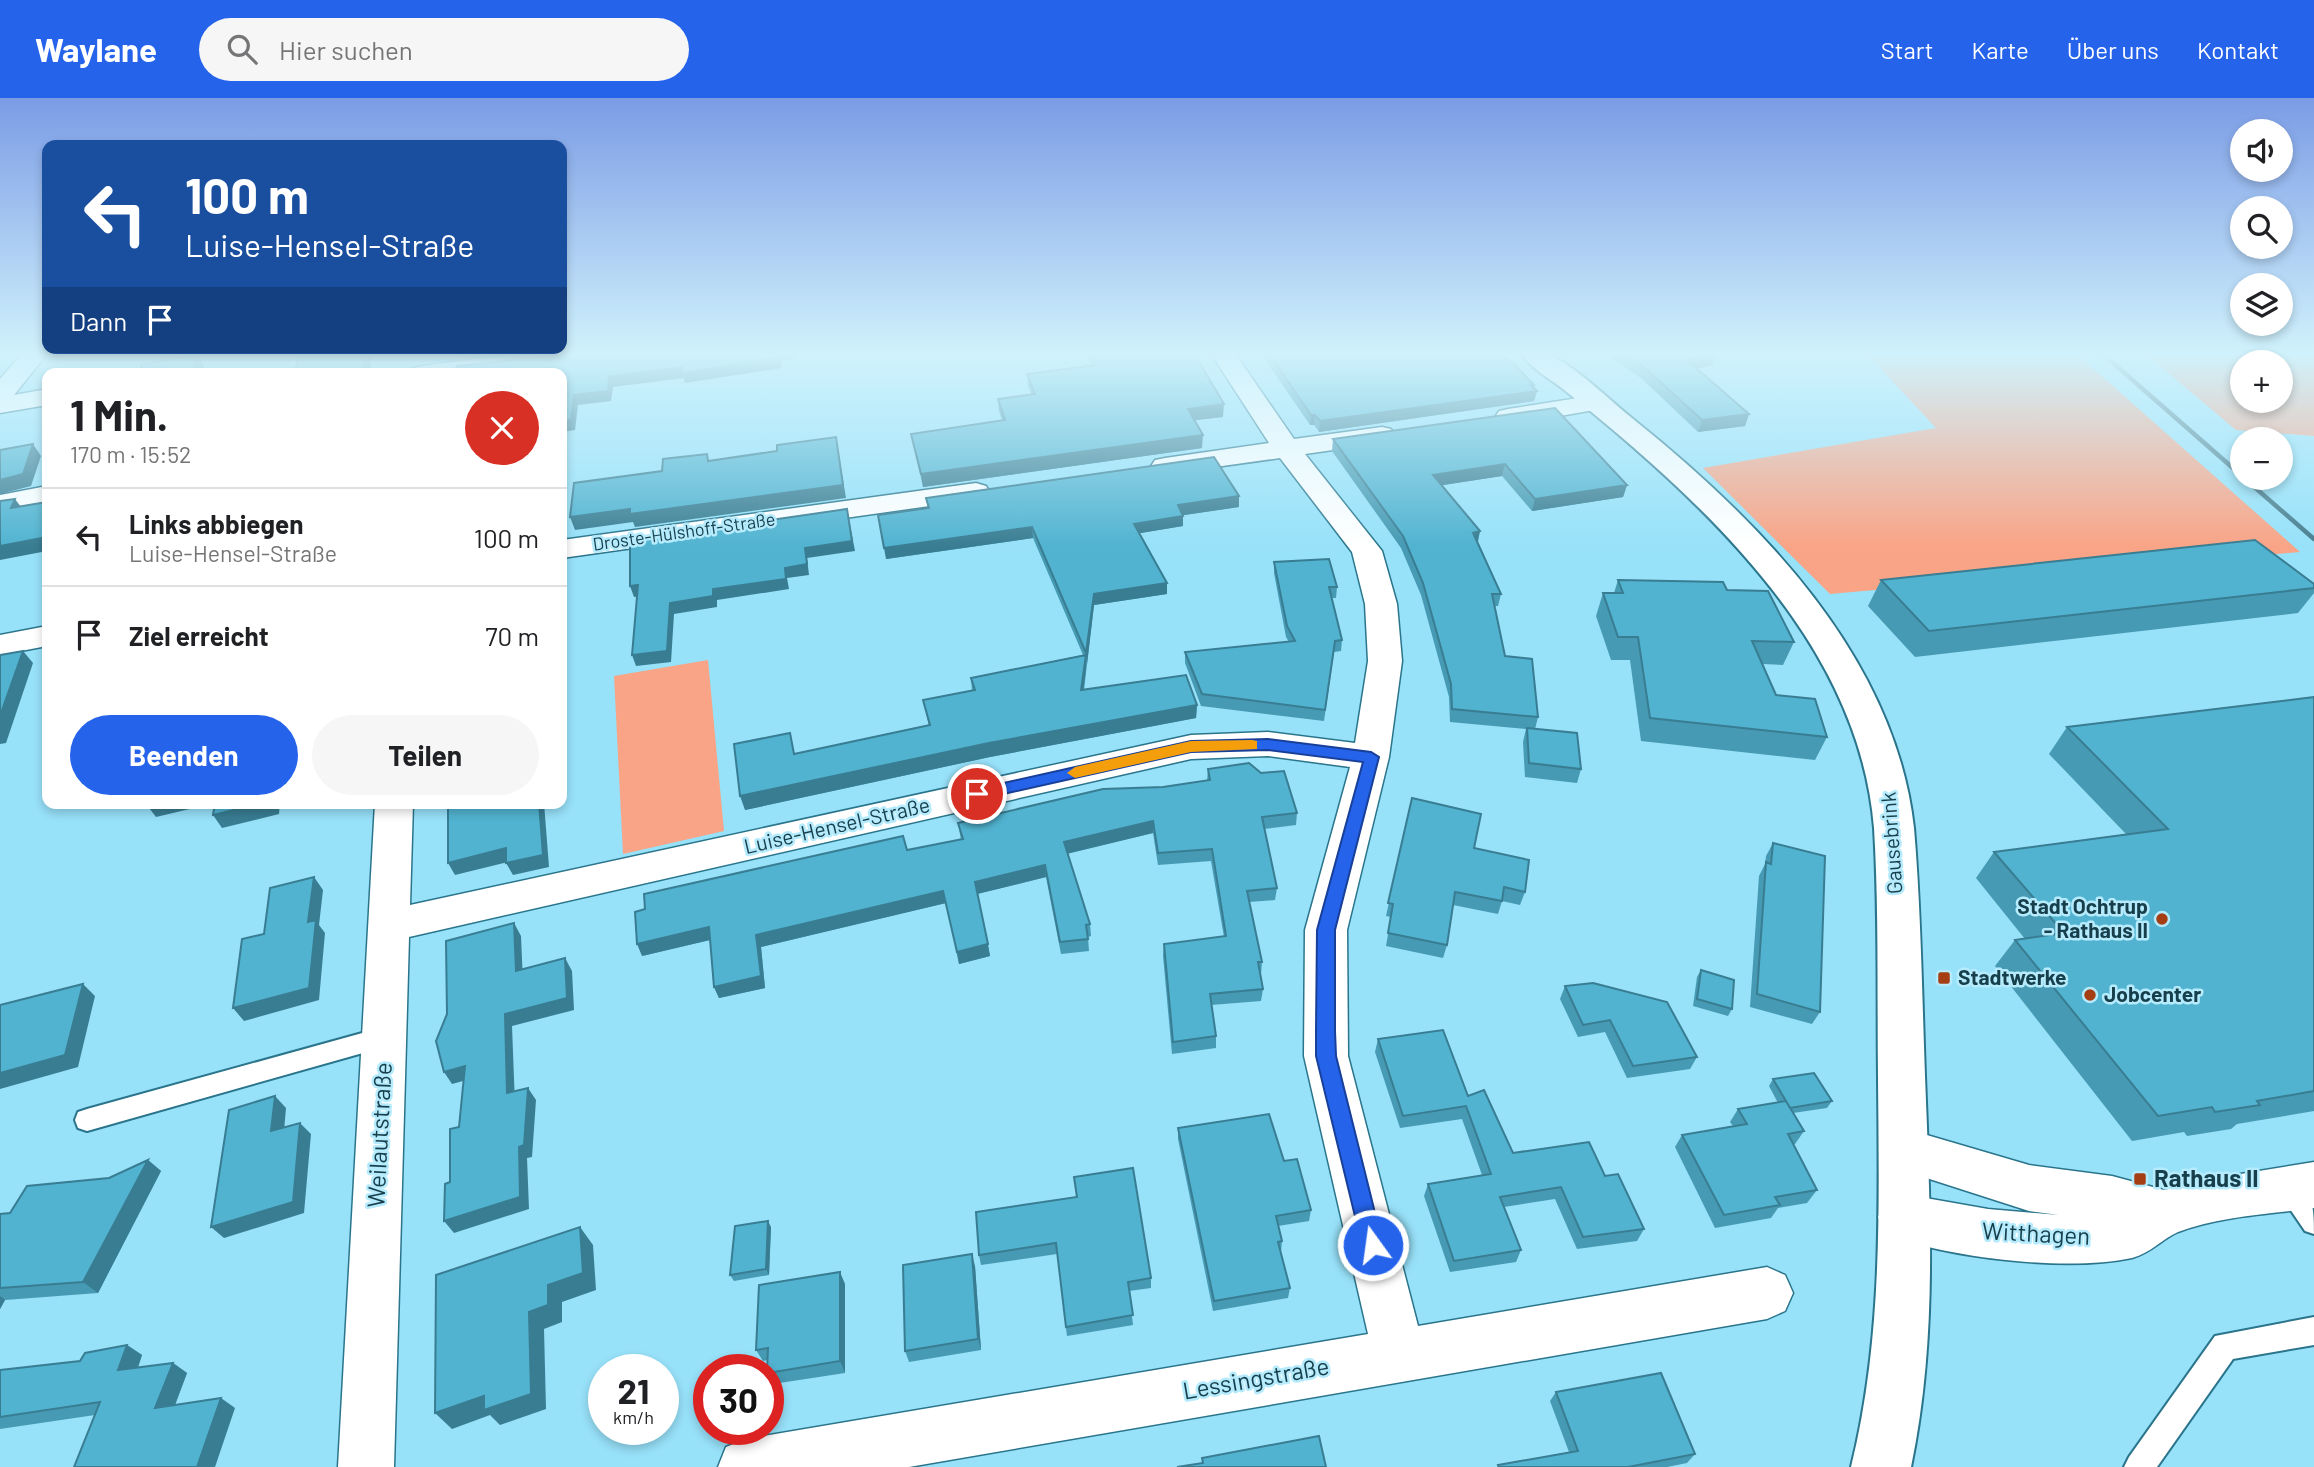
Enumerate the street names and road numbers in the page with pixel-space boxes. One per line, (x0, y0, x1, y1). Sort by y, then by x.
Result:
street label: Droste-Hülshoff-Straße (591, 507, 777, 555)
street label: Luise-Hensel-Straße (741, 791, 932, 858)
street label: Gausebrink (1874, 791, 1907, 895)
street label: Weilautstraße (360, 1061, 397, 1208)
street label: Witthagen (1981, 1215, 2091, 1250)
street label: Lessingstraße (1180, 1350, 1331, 1405)

